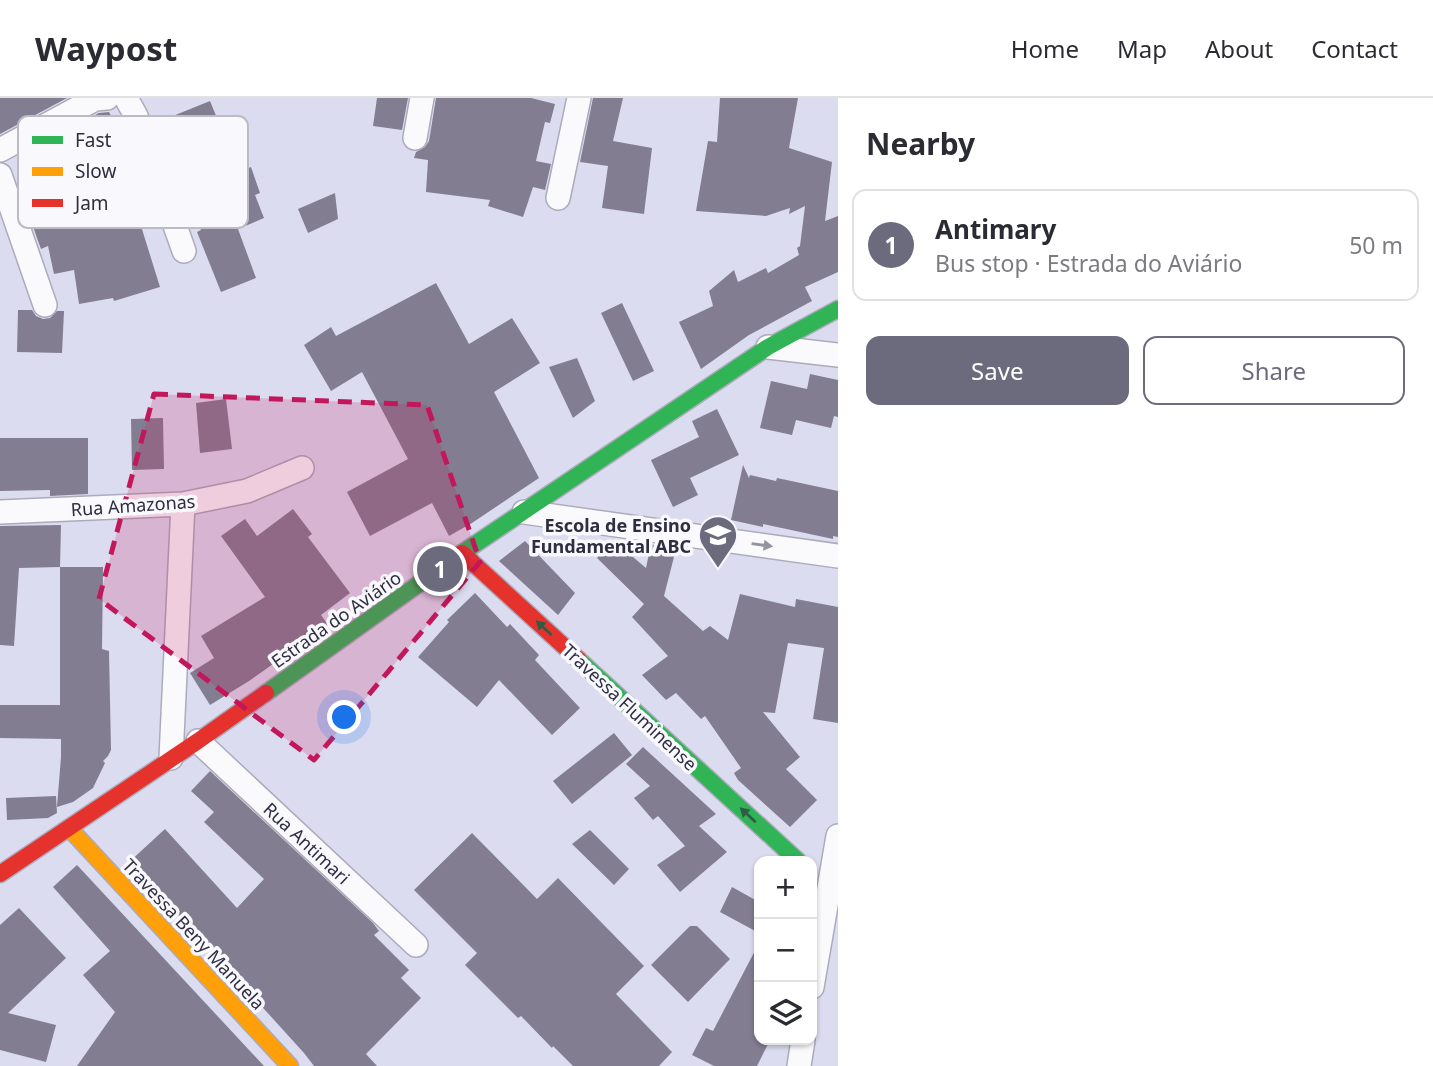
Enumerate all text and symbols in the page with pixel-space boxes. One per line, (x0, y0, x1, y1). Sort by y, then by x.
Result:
text: Waypost (35, 26, 177, 71)
text: Home (1011, 32, 1079, 65)
text: Map (1117, 32, 1167, 65)
text: About (1205, 32, 1273, 65)
text: Contact (1311, 32, 1398, 65)
legend (18, 116, 248, 228)
text: Nearby (866, 123, 975, 164)
text: Fast (75, 127, 112, 153)
text: Slow (75, 158, 116, 184)
text: Jam (73, 190, 109, 216)
text: Antimary (935, 211, 1056, 247)
text: 1 (884, 229, 898, 261)
text: 50 m (1349, 229, 1403, 261)
text: Bus stop · Estrada do Aviário (935, 247, 1242, 279)
button: Save (866, 336, 1129, 405)
button: Share (1143, 336, 1405, 405)
street label: Rua Amazonas (70, 489, 196, 521)
place label: Escola de Ensino Fundamental ABC (531, 513, 691, 558)
school or university icon: Escola de Ensino Fundamental ABC (697, 514, 739, 569)
one-way arrow (751, 540, 773, 551)
pin: 1 (417, 543, 463, 595)
street label: Estrada do Aviário (266, 565, 406, 673)
one-way arrow (535, 620, 553, 636)
street label: Travessa Fluminense (558, 638, 702, 776)
your location (327, 700, 361, 734)
street label: Rua Antimari (259, 797, 355, 889)
one-way arrow (739, 807, 757, 823)
street label: Travessa Beny Manuela (118, 853, 270, 1015)
map controls (754, 856, 817, 1045)
button: + (754, 856, 817, 919)
button: − (754, 919, 817, 982)
button: layers (754, 982, 817, 1045)

